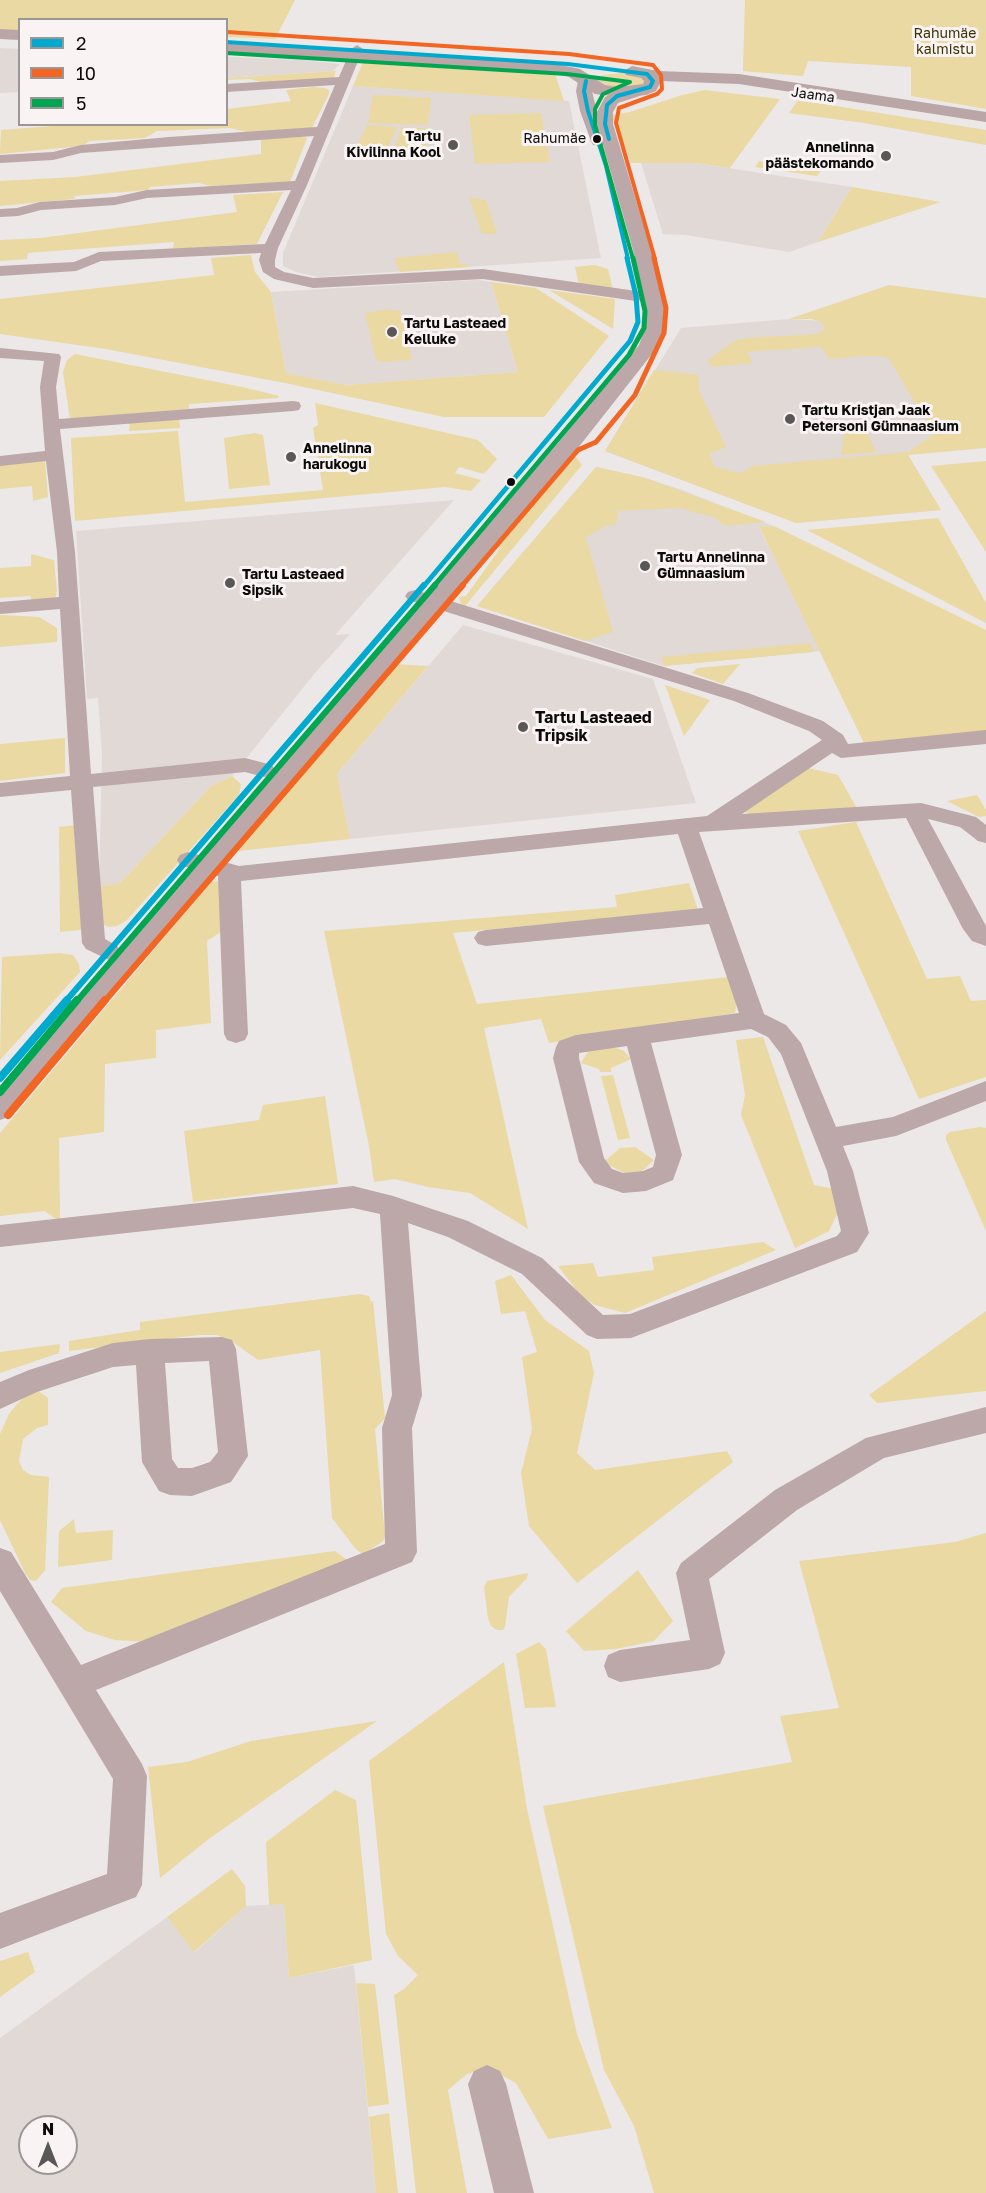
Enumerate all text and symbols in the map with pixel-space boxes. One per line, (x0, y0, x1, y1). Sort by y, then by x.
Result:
legend (18, 18, 228, 126)
park label: Rahumäe kalmistu (914, 26, 976, 58)
text: 2 (76, 32, 86, 54)
text: 10 (76, 62, 96, 84)
street label: Jaama (790, 84, 836, 106)
text: 5 (76, 92, 86, 114)
place label: Tartu Kivilinna Kool (346, 129, 441, 162)
place label: Rahumäe (523, 131, 586, 147)
marker: Rahumäe (591, 133, 603, 145)
marker: Tartu Kivilinna Kool (446, 138, 460, 152)
place label: Annelinna päästekomando (765, 140, 874, 172)
marker: Annelinna päästekomando (879, 149, 893, 163)
place label: Tartu Lasteaed Kelluke (404, 316, 506, 348)
marker: Tartu Lasteaed Kelluke (385, 325, 399, 339)
place label: Tartu Kristjan Jaak Petersoni Gümnaasium (802, 403, 959, 436)
marker: Tartu Kristjan Jaak Petersoni Gümnaasium (783, 412, 797, 426)
place label: Annelinna harukogu (303, 441, 372, 473)
marker: Annelinna harukogu (284, 450, 298, 464)
unlabelled marker (505, 476, 517, 488)
place label: Tartu Annelinna Gümnaasium (657, 550, 765, 582)
marker: Tartu Annelinna Gümnaasium (638, 559, 652, 573)
place label: Tartu Lasteaed Sipsik (242, 567, 344, 600)
marker: Tartu Lasteaed Sipsik (223, 576, 237, 590)
place label: Tartu Lasteaed Tripsik (535, 708, 652, 746)
marker: Tartu Lasteaed Tripsik (516, 720, 530, 734)
north arrow (18, 2115, 78, 2175)
text: N (42, 2119, 54, 2139)

